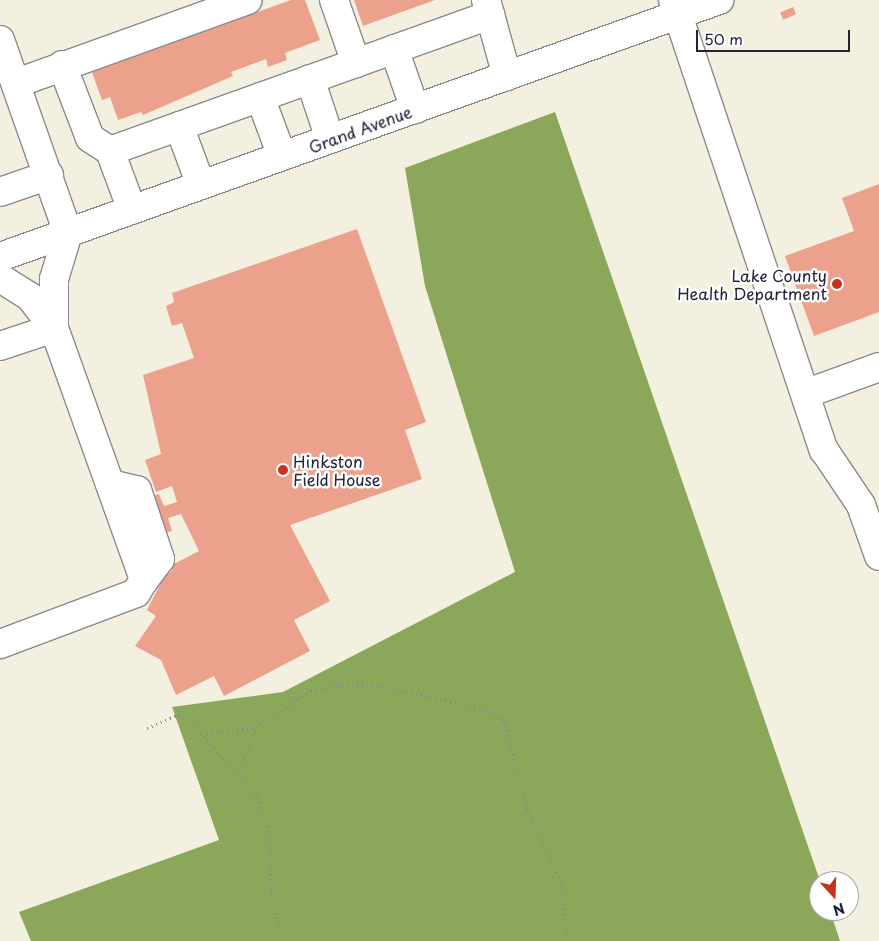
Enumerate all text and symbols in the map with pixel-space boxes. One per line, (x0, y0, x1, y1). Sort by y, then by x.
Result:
scale bar (699, 20, 853, 52)
text: 50 m (704, 27, 743, 50)
street label: Grand Avenue (305, 101, 415, 157)
place label: Lake County Health Department (677, 265, 827, 303)
marker: Lake County Health Department (831, 278, 843, 290)
place label: Hinkston Field House (293, 451, 381, 489)
marker: Hinkston Field House (277, 464, 289, 476)
north arrow (809, 871, 859, 921)
text: N (830, 898, 848, 921)

